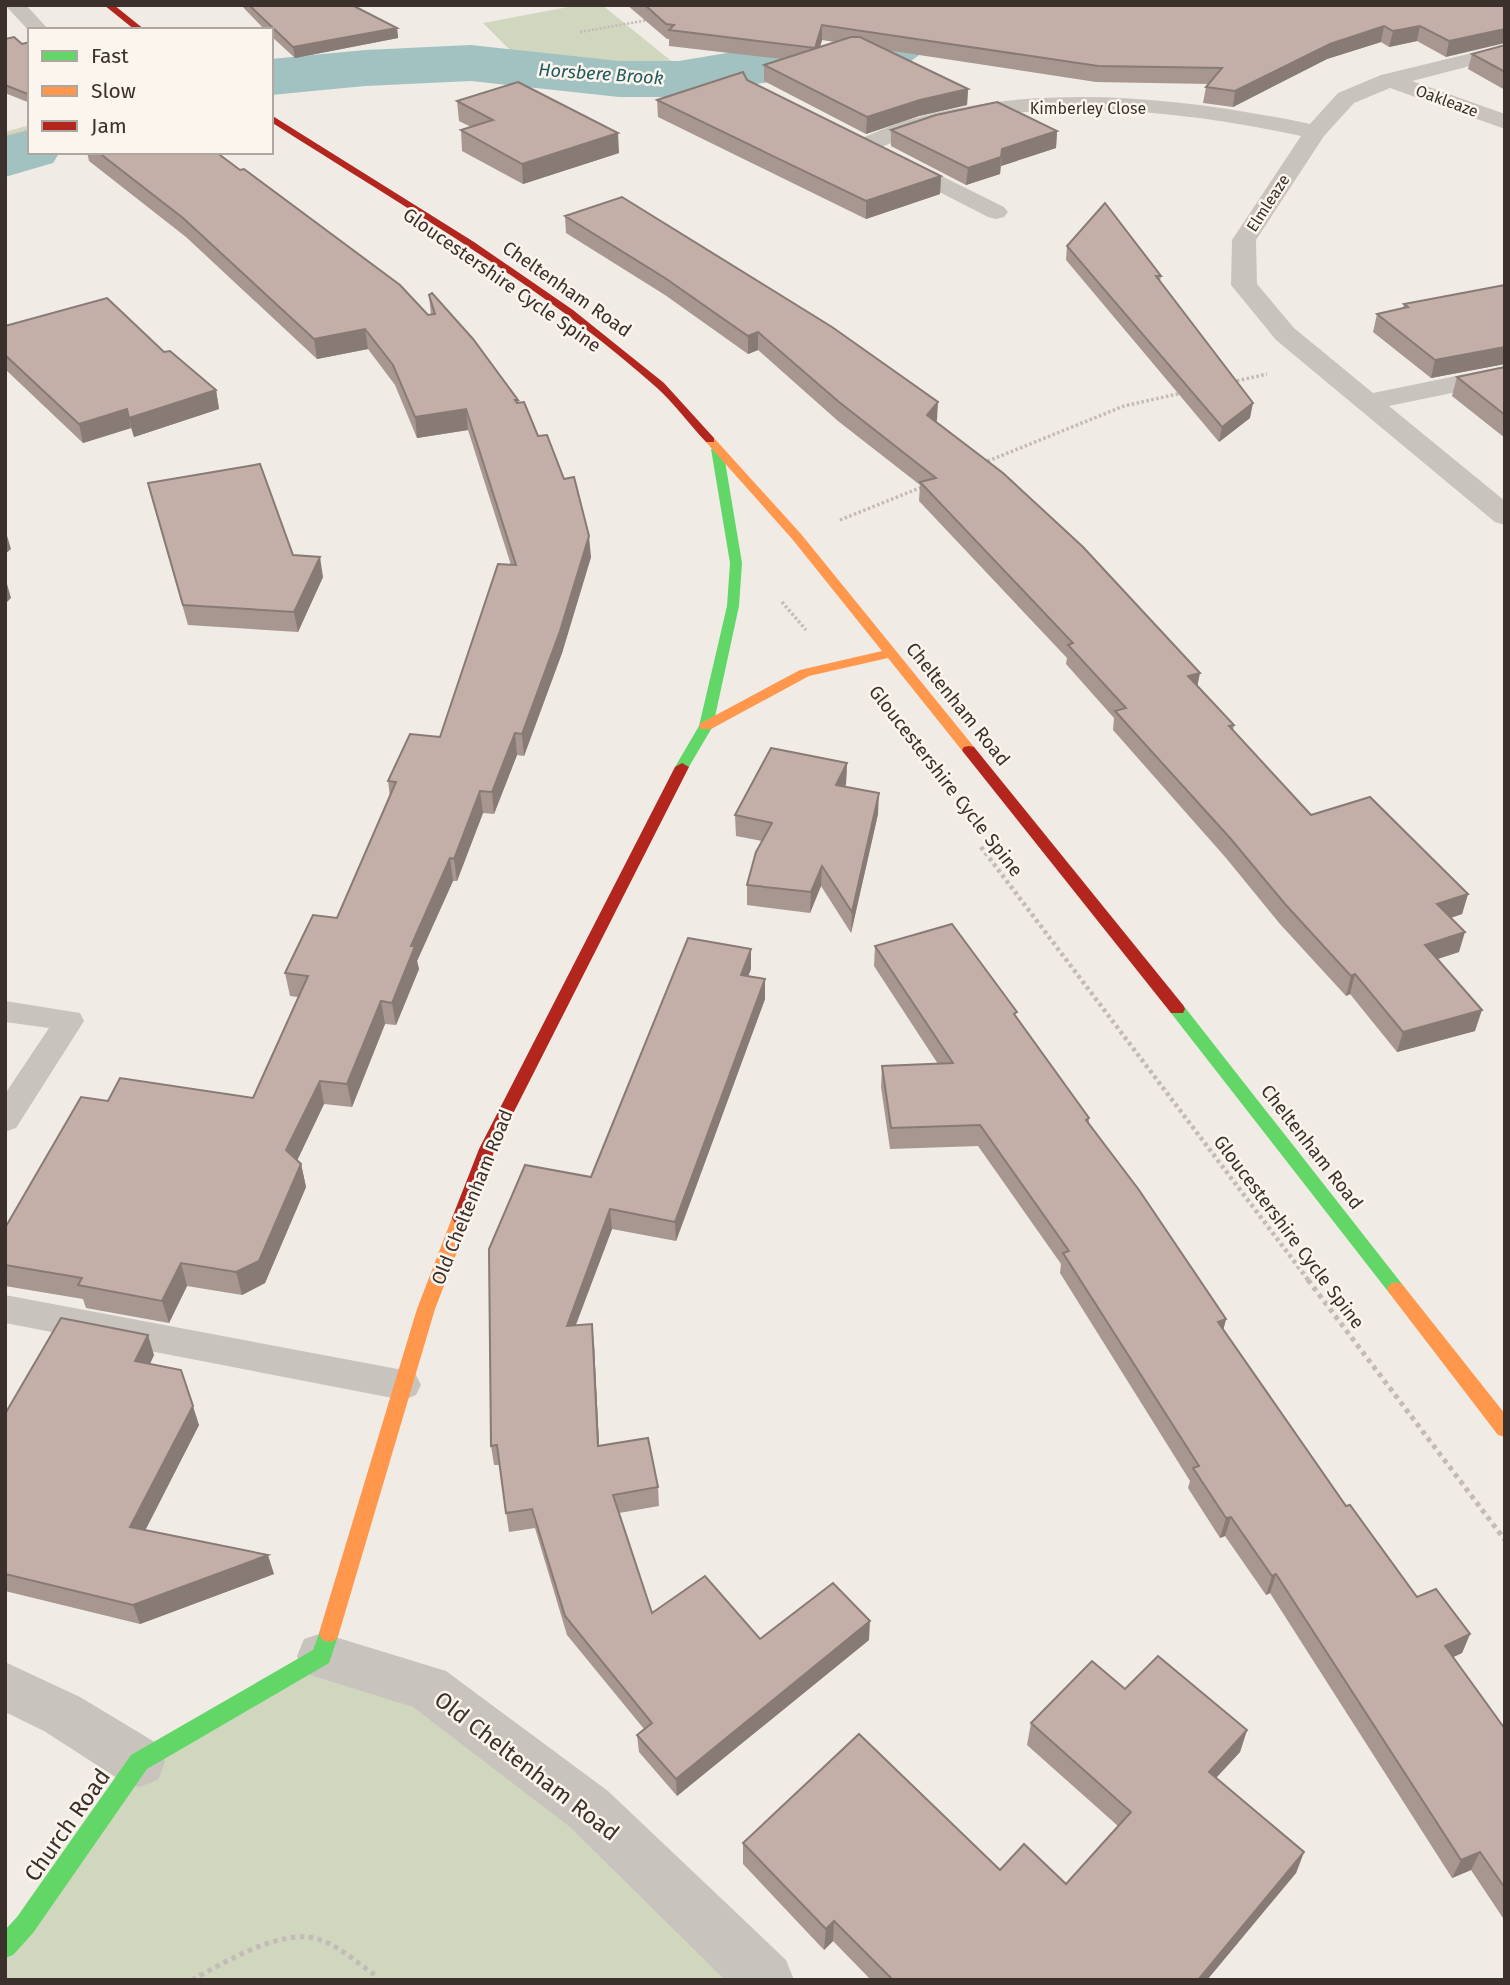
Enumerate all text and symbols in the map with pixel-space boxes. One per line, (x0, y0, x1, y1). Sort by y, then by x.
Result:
legend (28, 28, 273, 154)
text: Fast (91, 43, 129, 69)
water label: Horsbere Brook (538, 59, 664, 89)
text: Slow (91, 78, 136, 104)
street label: Oakleaze (1413, 81, 1481, 121)
street label: Kimberley Close (1030, 99, 1146, 118)
text: Jam (91, 113, 127, 139)
street label: Elmleaze (1243, 171, 1293, 235)
street label: Gloucestershire Cycle Spine (399, 203, 605, 357)
street label: Cheltenham Road (498, 236, 636, 342)
street label: Cheltenham Road (901, 638, 1015, 770)
street label: Gloucestershire Cycle Spine (864, 681, 1028, 881)
street label: Cheltenham Road (1256, 1080, 1368, 1214)
street label: Old Cheltenham Road (426, 1106, 518, 1288)
street label: Gloucestershire Cycle Spine (1209, 1131, 1369, 1333)
street label: Old Cheltenham Road (429, 1685, 625, 1847)
street label: Church Road (18, 1763, 116, 1887)

